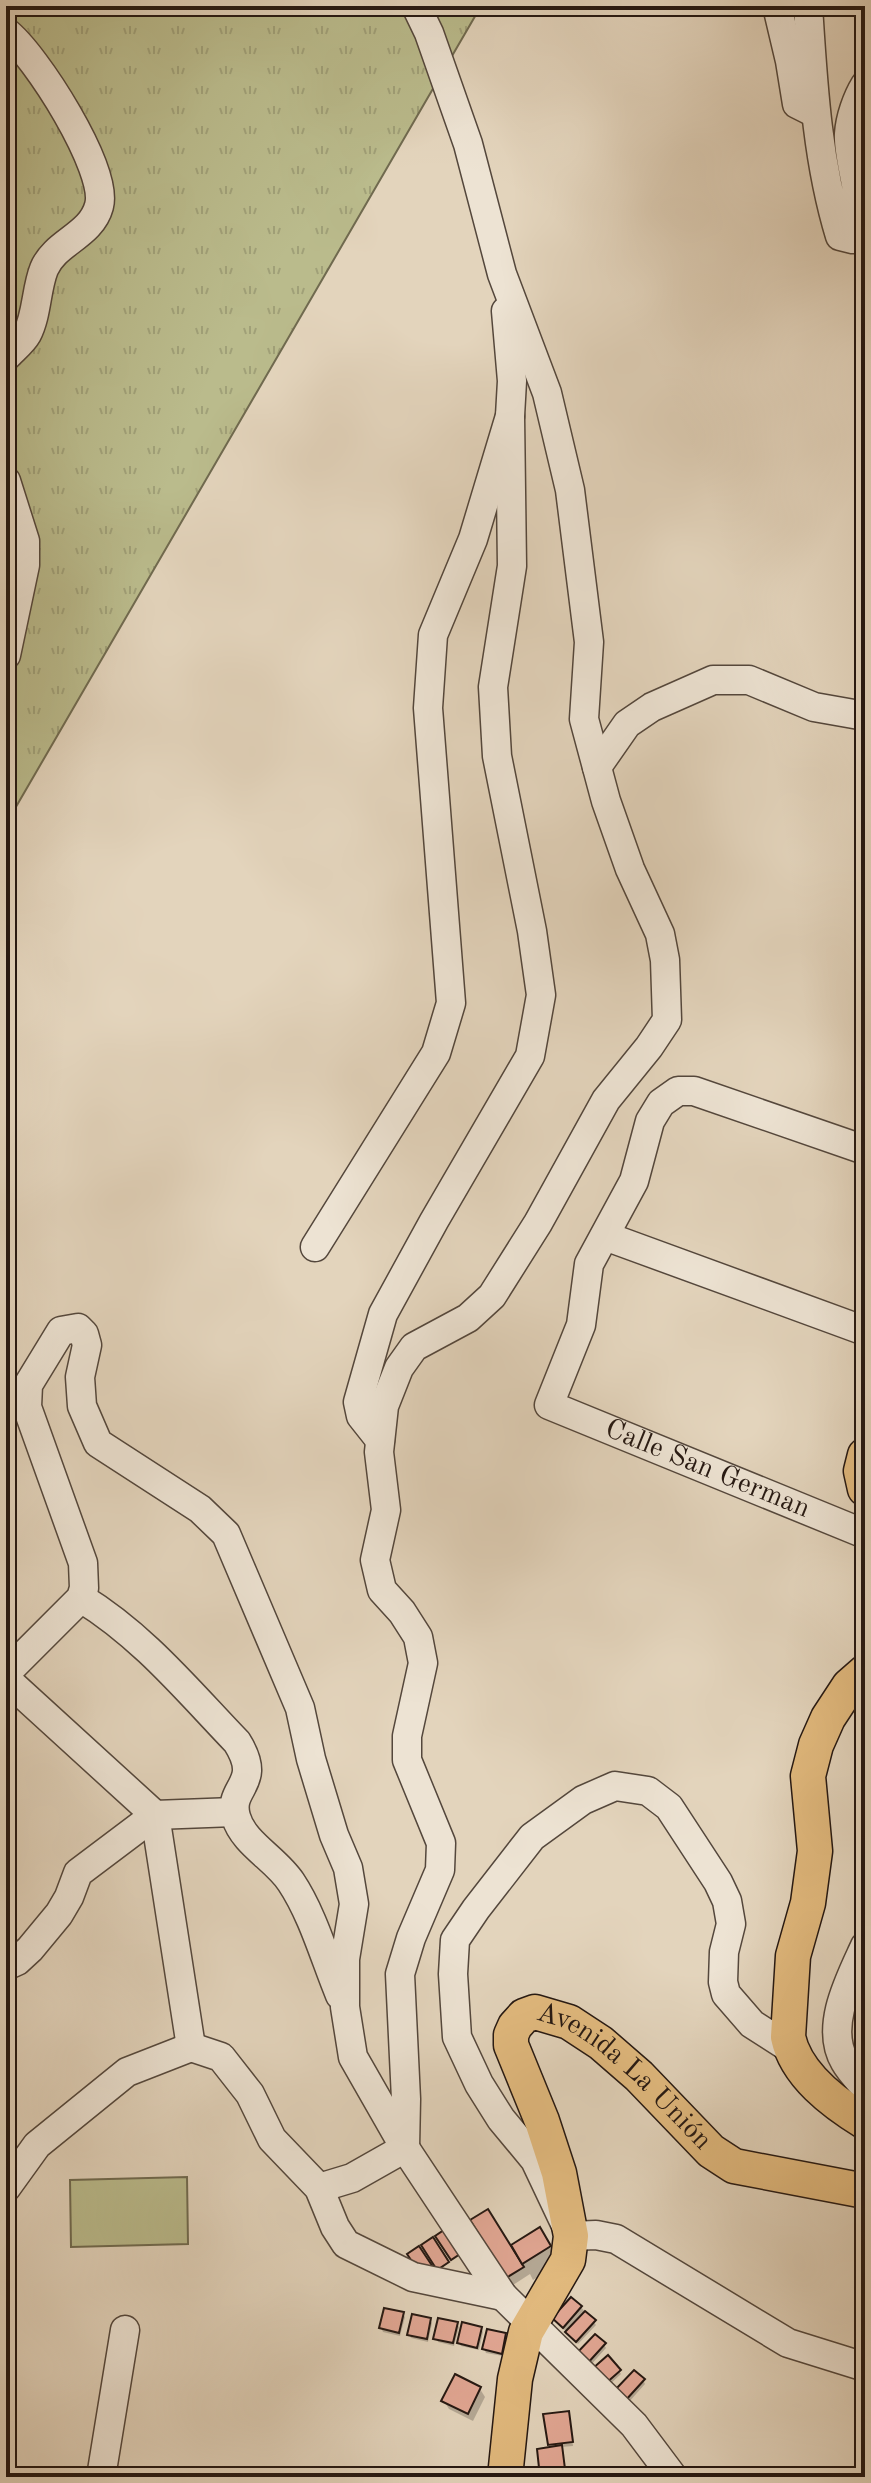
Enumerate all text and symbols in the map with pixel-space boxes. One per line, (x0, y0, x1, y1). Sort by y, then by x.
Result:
street label: Calle San German (601, 1415, 814, 1524)
street label: Avenida La Unión (533, 1999, 716, 2156)

